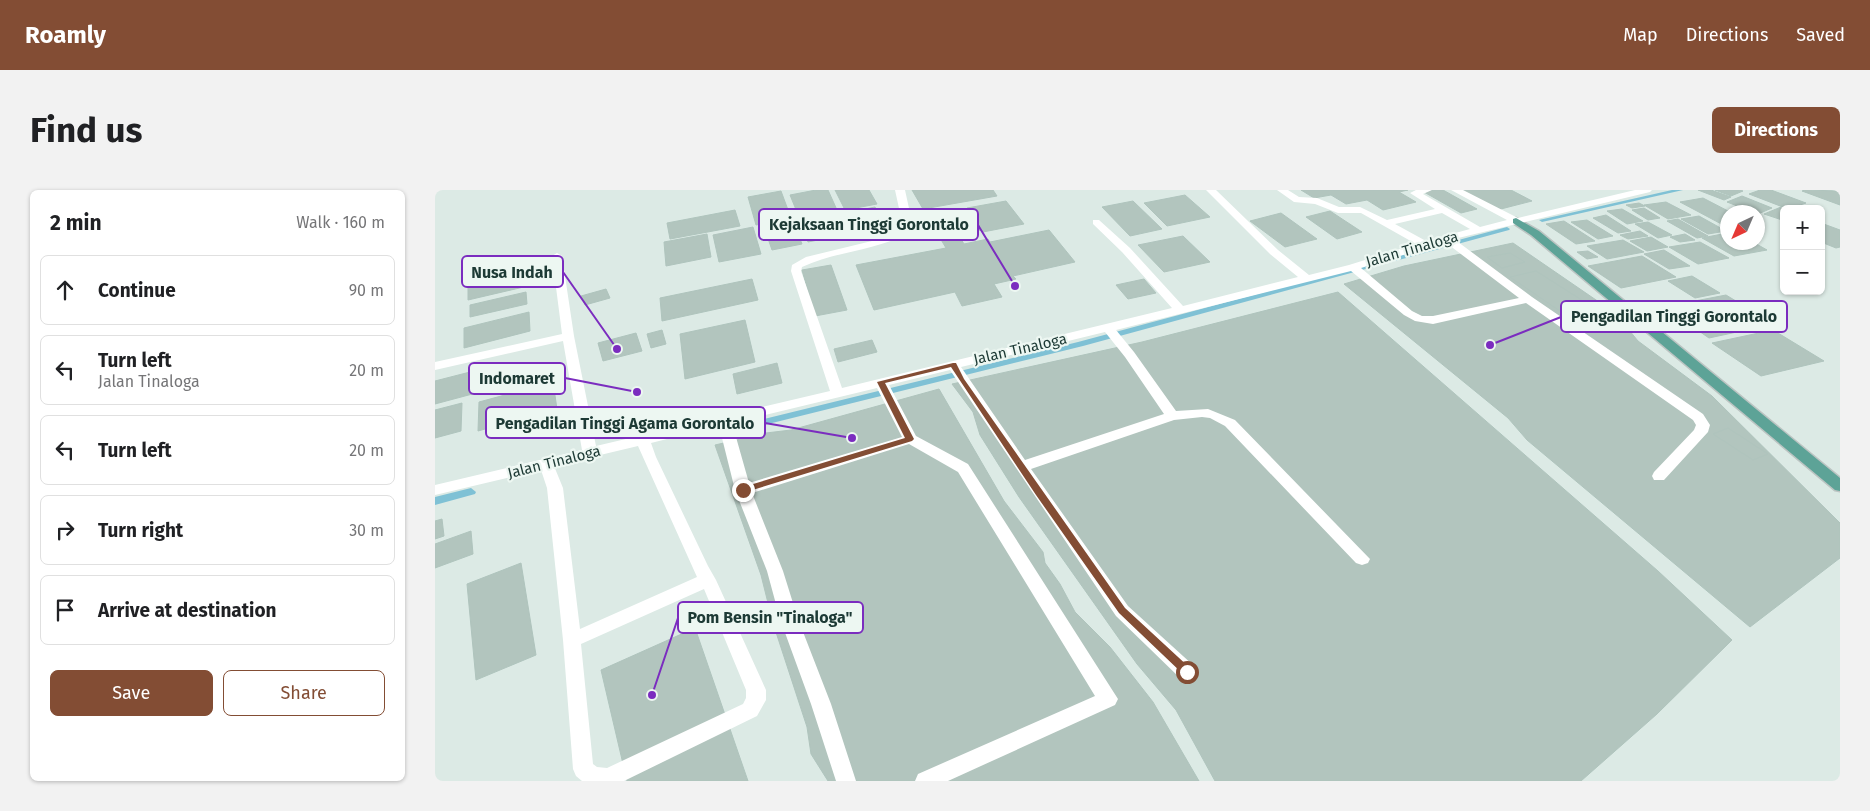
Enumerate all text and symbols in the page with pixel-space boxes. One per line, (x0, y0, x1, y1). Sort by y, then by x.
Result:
text: Roamly (25, 21, 106, 49)
text: Map (1623, 24, 1658, 46)
text: Directions (1686, 24, 1768, 46)
text: Saved (1796, 24, 1845, 46)
button: Directions (1712, 107, 1840, 153)
text: Find us (30, 109, 142, 151)
north arrow (1720, 205, 1765, 250)
map controls (1780, 205, 1825, 295)
button: + (1780, 205, 1825, 250)
callout: Kejaksaan Tinggi Gorontalo (759, 209, 978, 240)
text: 2 min (50, 210, 102, 236)
text: Walk · 160 m (296, 213, 385, 232)
text: Kejaksaan Tinggi Gorontalo (769, 215, 969, 234)
street label: Jalan Tinaloga (1364, 227, 1460, 271)
button: − (1780, 250, 1825, 295)
callout: Nusa Indah (462, 256, 563, 287)
text: Nusa Indah (471, 263, 553, 282)
icon: ahead (51, 276, 79, 304)
text: Continue (98, 279, 176, 302)
text: 90 m (349, 281, 384, 300)
callout: Pengadilan Tinggi Gorontalo (1561, 301, 1787, 332)
text: Pengadilan Tinggi Gorontalo (1571, 307, 1777, 326)
street label: Jalan Tinaloga (972, 330, 1068, 368)
text: Turn left (98, 349, 172, 372)
icon: left (51, 356, 79, 384)
text: 20 m (349, 361, 384, 380)
callout: Indomaret (469, 363, 565, 394)
text: Indomaret (479, 369, 556, 388)
text: Jalan Tinaloga (98, 372, 200, 391)
callout: Pengadilan Tinggi Agama Gorontalo (486, 407, 765, 438)
text: Pengadilan Tinggi Agama Gorontalo (496, 414, 754, 433)
icon: left (51, 436, 79, 464)
text: Turn left (98, 439, 172, 462)
text: 20 m (349, 441, 384, 460)
street label: Jalan Tinaloga (506, 442, 602, 482)
route end (732, 479, 755, 502)
icon: right (51, 516, 79, 544)
text: Turn right (98, 519, 183, 542)
text: 30 m (349, 521, 384, 540)
icon: arrive (51, 596, 79, 624)
text: Arrive at destination (98, 599, 277, 622)
callout: Pom Bensin "Tinaloga" (678, 602, 863, 633)
text: Pom Bensin "Tinaloga" (687, 608, 853, 627)
route start (1176, 661, 1199, 684)
button: Save (50, 670, 213, 716)
button: Share (223, 670, 385, 716)

